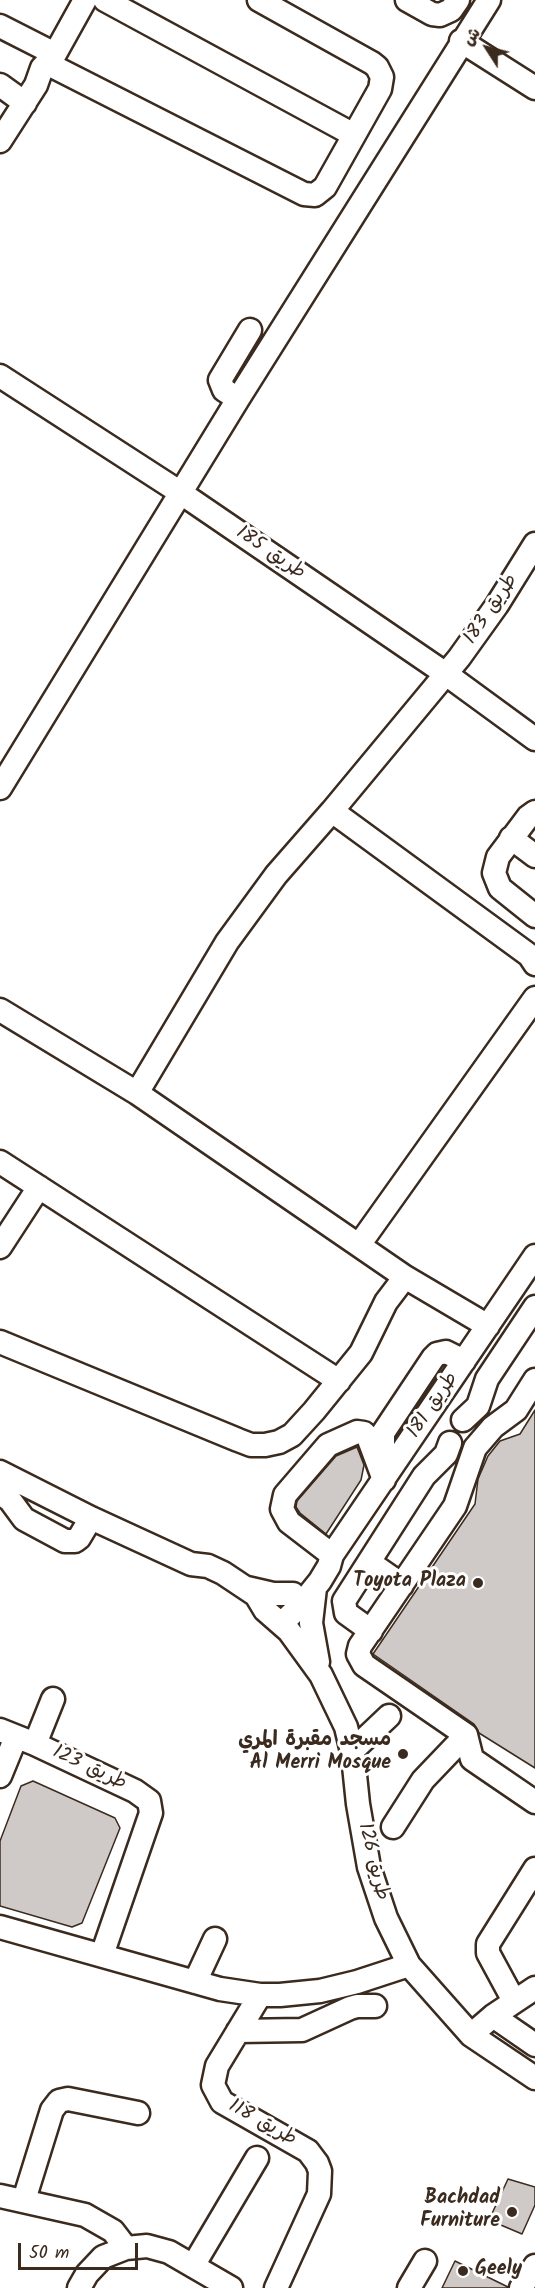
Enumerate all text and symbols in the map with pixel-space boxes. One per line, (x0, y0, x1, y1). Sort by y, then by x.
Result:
north arrow (457, 18, 517, 78)
text: ش (457, 23, 487, 52)
street label: طريق 185 (231, 522, 309, 586)
street label: طريق 183 (460, 570, 524, 650)
street label: طريق 181 (403, 1368, 465, 1444)
place label: Toyota Plaza (353, 1571, 466, 1595)
marker: Toyota Plaza (471, 1576, 485, 1590)
place label: مسجد مقبرة المري Al Merri Mosque (238, 1730, 391, 1777)
street label: طريق 123 (48, 1741, 130, 1797)
marker: مسجد مقبرة المري Al Merri Mosque (396, 1747, 410, 1761)
street label: طريق 126 (351, 1821, 393, 1903)
street label: طريق 118 (224, 2095, 300, 2153)
place label: Bachdad Furniture (420, 2188, 500, 2235)
marker: Bachdad Furniture (505, 2205, 519, 2219)
scale bar (21, 2231, 141, 2269)
text: 50 m (29, 2239, 69, 2268)
place label: Geely (475, 2259, 522, 2283)
marker: Geely (456, 2264, 470, 2278)

